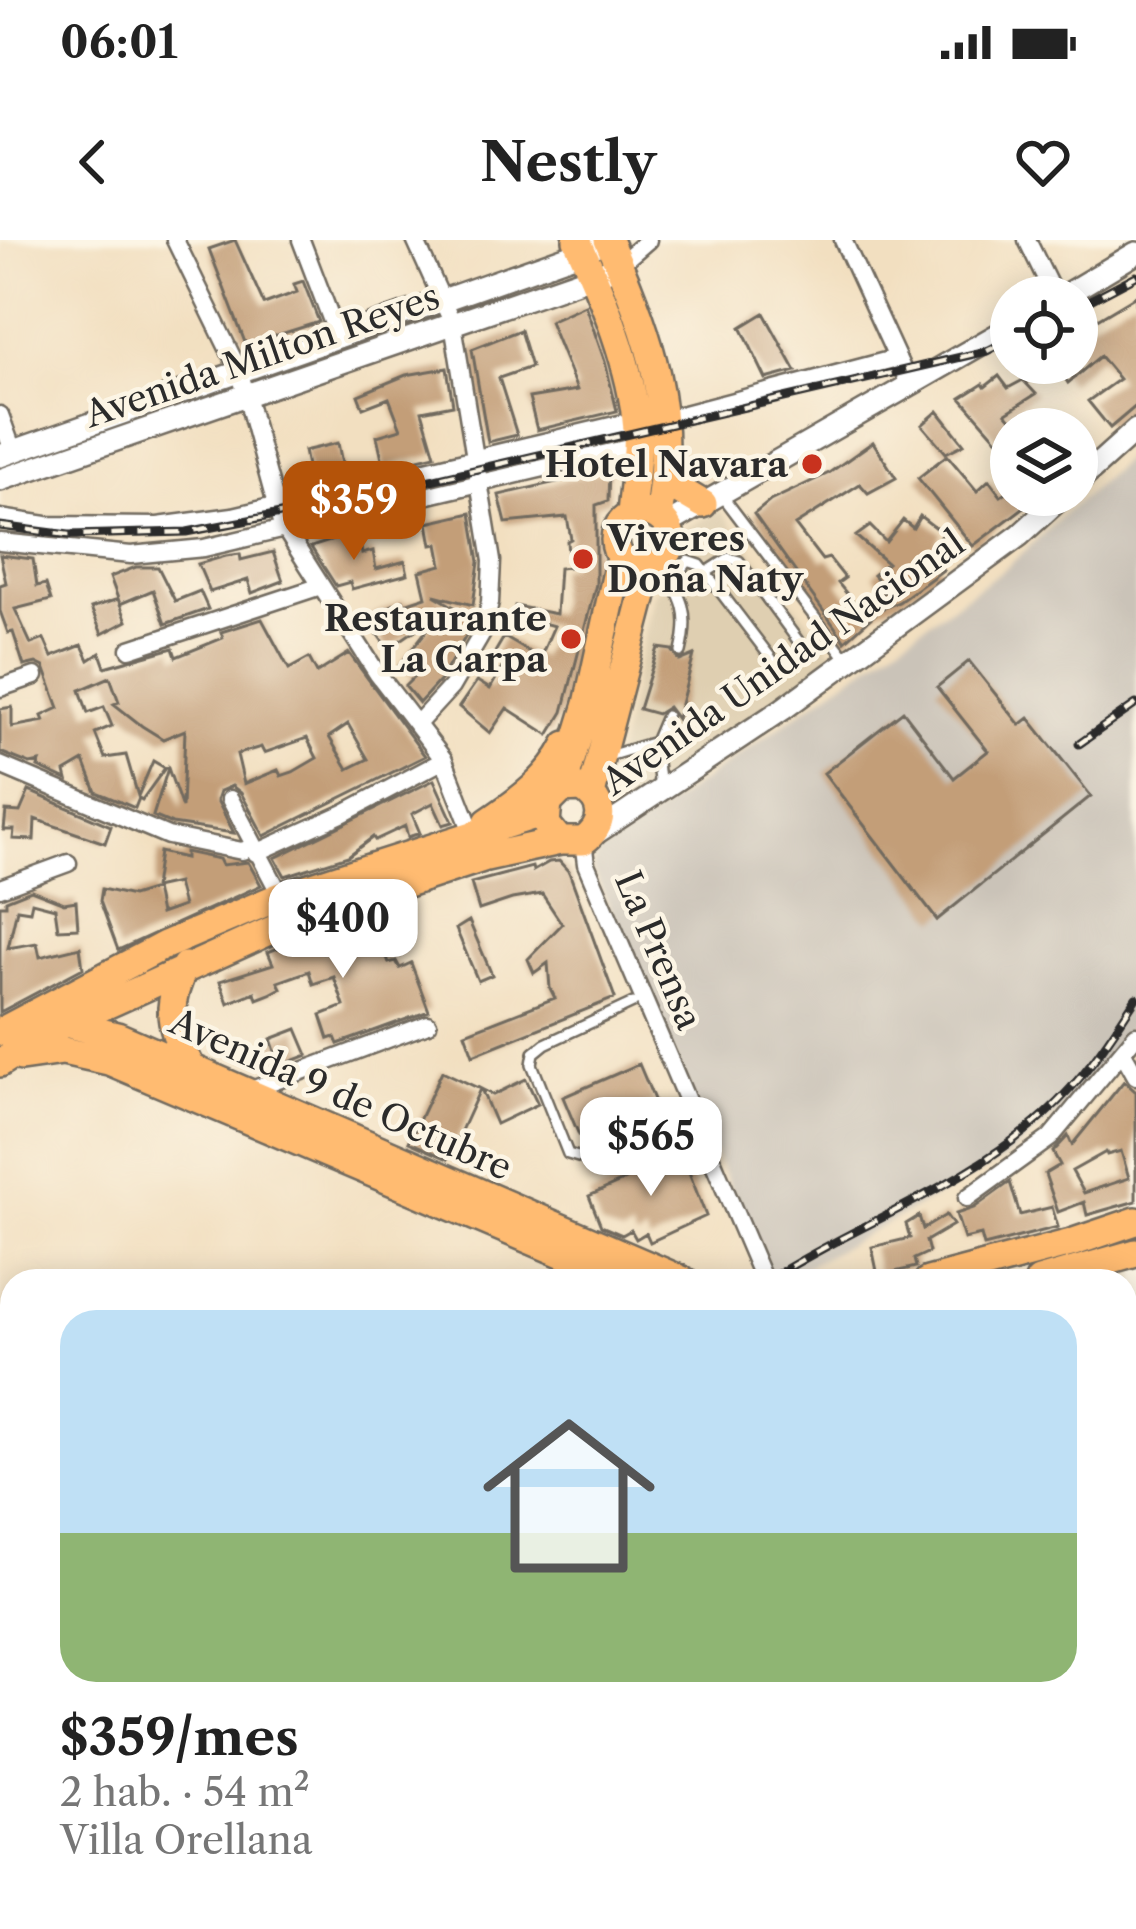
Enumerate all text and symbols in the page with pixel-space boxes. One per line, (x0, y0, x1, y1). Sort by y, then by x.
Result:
text: 06:01 (60, 14, 178, 70)
icon: back (60, 129, 126, 195)
text: Nestly (480, 129, 656, 195)
icon: heart (1010, 129, 1076, 195)
street label: Avenida Milton Reyes (78, 274, 445, 437)
map controls (990, 276, 1098, 516)
button: locate (990, 276, 1098, 384)
button: layers (990, 408, 1098, 516)
place label: Hotel Navara (545, 442, 789, 486)
marker: Hotel Navara (799, 451, 825, 477)
pin: $359 (283, 461, 425, 563)
text: $359 (310, 476, 398, 524)
place label: Viveres Doña Naty (606, 516, 804, 601)
street label: Avenida Unidad Nacional (593, 520, 972, 804)
marker: Viveres Doña Naty (570, 546, 596, 572)
place label: Restaurante La Carpa (324, 596, 548, 681)
marker: Restaurante La Carpa (558, 626, 584, 652)
street label: La Prensa (606, 864, 712, 1036)
pin: $400 (272, 879, 414, 981)
text: $400 (296, 894, 390, 942)
street label: Avenida 9 de Octubre (162, 998, 519, 1189)
pin: $565 (580, 1097, 722, 1199)
text: $565 (607, 1112, 695, 1160)
icon: home (461, 1388, 677, 1604)
text: $359/mes (60, 1706, 299, 1768)
text: 2 hab. · 54 m² (60, 1768, 310, 1816)
text: Villa Orellana (60, 1816, 313, 1864)

